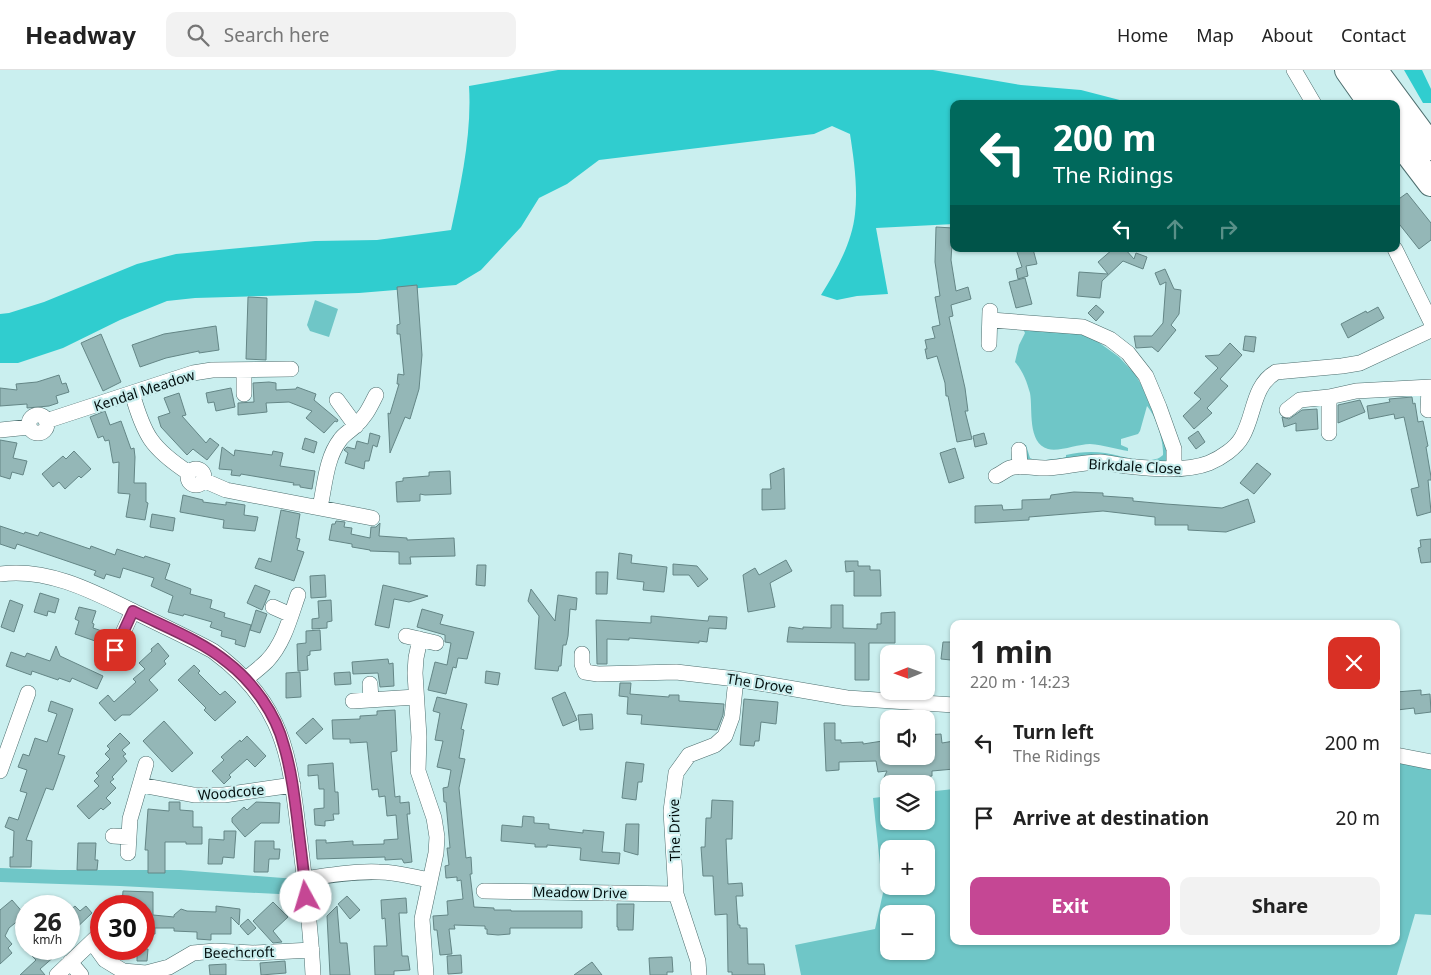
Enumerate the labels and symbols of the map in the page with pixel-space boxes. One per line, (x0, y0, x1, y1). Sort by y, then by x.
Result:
street label: Kendal Meadow (91, 365, 197, 415)
street label: Birkdale Close (1088, 454, 1182, 478)
pin (94, 629, 136, 671)
north arrow (880, 645, 935, 700)
street label: The Drove (725, 668, 795, 698)
street label: Woodcote (197, 780, 265, 804)
street label: The Drive (664, 798, 684, 861)
position arrow (279, 870, 331, 922)
street label: Meadow Drive (533, 882, 628, 902)
speed limit sign: 30 (90, 895, 155, 960)
street label: Beechcroft (203, 942, 275, 962)

